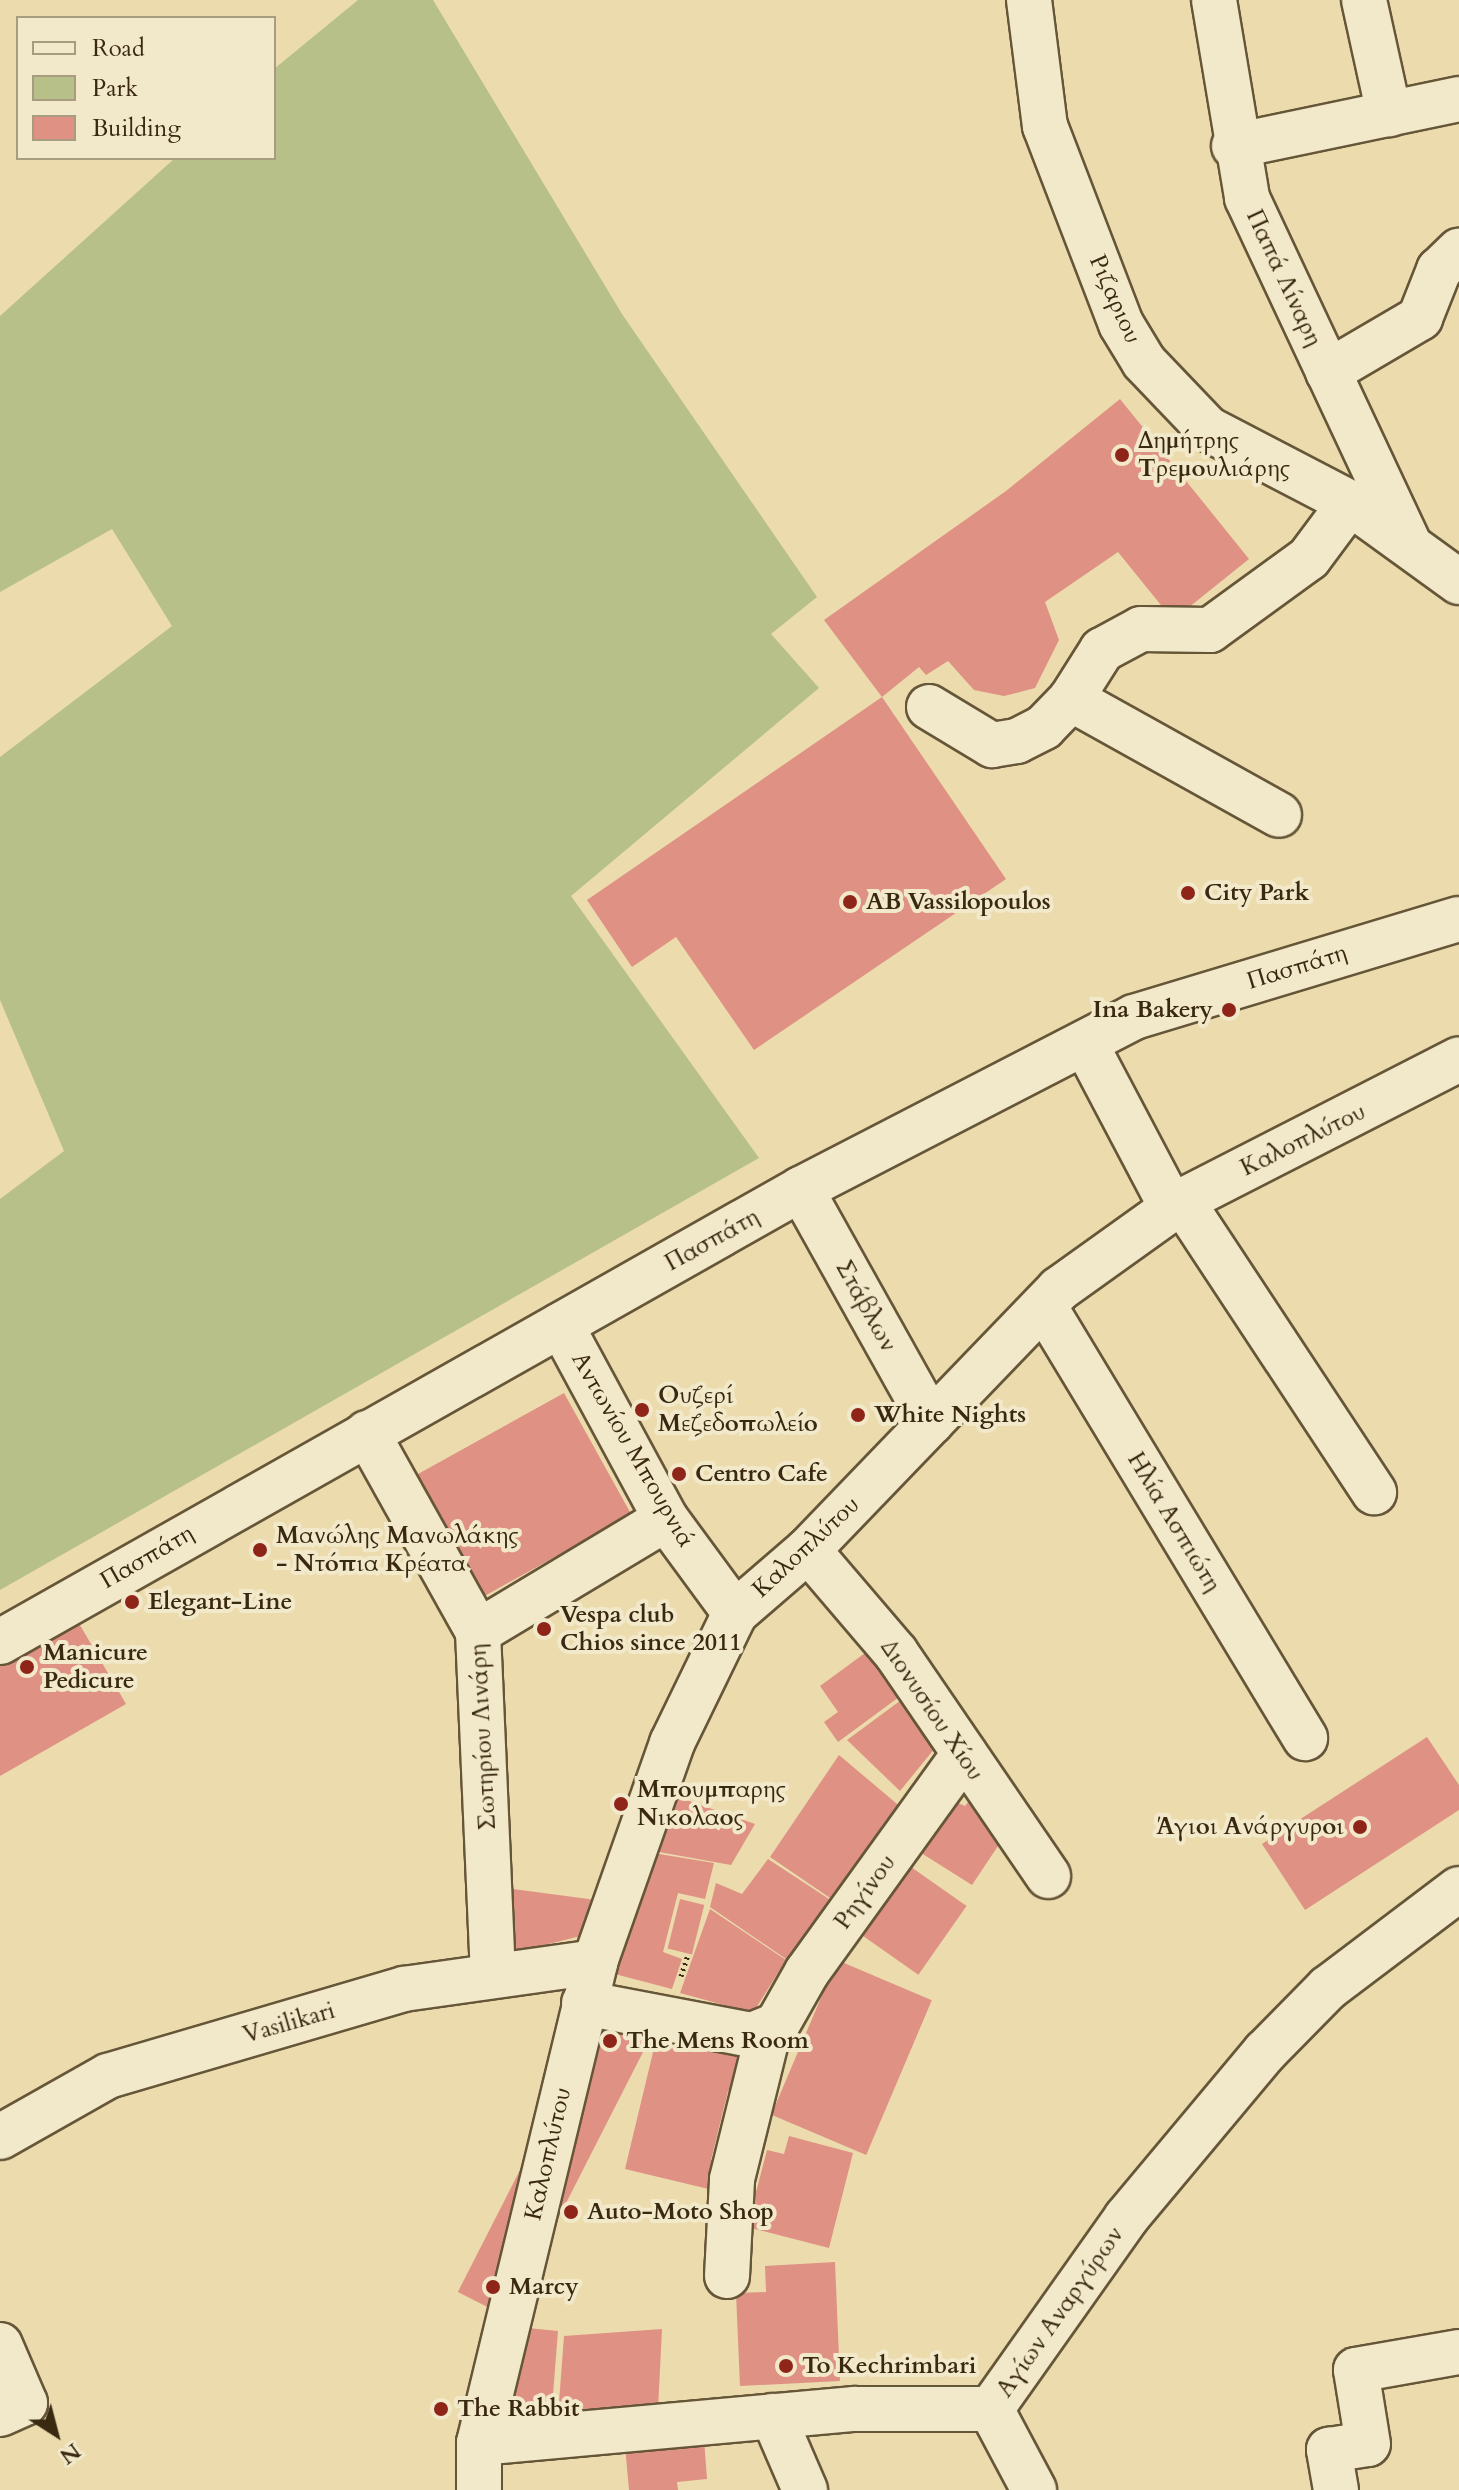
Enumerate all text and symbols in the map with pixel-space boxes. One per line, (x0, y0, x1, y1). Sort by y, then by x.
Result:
legend (16, 16, 276, 160)
text: Road (92, 32, 145, 65)
text: Park (92, 72, 138, 105)
text: Building (92, 112, 181, 145)
street label: Παπά Λίναρη (1240, 205, 1328, 351)
street label: Ριζαριου (1083, 250, 1147, 348)
place label: Δημήτρης Τρεμουλιάρης (1138, 427, 1290, 483)
marker: Δημήτρης Τρεμουλιάρης (1113, 446, 1131, 464)
place label: City Park (1204, 879, 1309, 907)
marker: City Park (1179, 884, 1197, 902)
place label: AB Vassilopoulos (866, 888, 1051, 916)
marker: AB Vassilopoulos (841, 893, 859, 911)
street label: Πασπάτη (1244, 938, 1350, 996)
place label: Ina Bakery (1093, 996, 1213, 1024)
marker: Ina Bakery (1220, 1001, 1238, 1019)
street label: Καλοπλύτου (1236, 1097, 1370, 1183)
street label: Πασπάτη (660, 1202, 764, 1278)
street label: Στάβλων (829, 1255, 903, 1357)
street label: Αντωνίου Μπουρνιά (565, 1347, 701, 1553)
place label: Ουζερί Μεζεδοπωλείο (658, 1382, 818, 1438)
marker: Ουζερί Μεζεδοπωλείο (633, 1401, 651, 1419)
place label: White Nights (874, 1401, 1026, 1429)
marker: White Nights (849, 1406, 867, 1424)
street label: Ηλία Ασπιώτη (1121, 1447, 1227, 1597)
place label: Centro Cafe (695, 1460, 828, 1488)
marker: Centro Cafe (670, 1465, 688, 1483)
street label: Καλοπλύτου (747, 1490, 865, 1604)
street label: Πασπάτη (95, 1519, 199, 1595)
place label: Μανώλης Μανωλάκης - Ντόπια Κρέατα (276, 1522, 518, 1578)
marker: Μανώλης Μανωλάκης - Ντόπια Κρέατα (251, 1541, 269, 1559)
place label: Elegant-Line (148, 1588, 292, 1616)
marker: Elegant-Line (123, 1593, 141, 1611)
place label: Vespa club Chios since 2011 (560, 1601, 742, 1657)
marker: Vespa club Chios since 2011 (535, 1620, 553, 1638)
street label: Διονυσίου Χίου (874, 1634, 990, 1786)
place label: Manicure Pedicure (43, 1639, 148, 1695)
street label: Σωτηρίου Λινάρη (464, 1643, 502, 1831)
marker: Manicure Pedicure (18, 1658, 36, 1676)
place label: Μπουμπαρης Νικολαος (637, 1776, 786, 1832)
marker: Μπουμπαρης Νικολαος (612, 1795, 630, 1813)
place label: Άγιοι Ανάργυροι (1156, 1813, 1344, 1841)
marker: Άγιοι Ανάργυροι (1351, 1818, 1369, 1836)
street label: Ρηγίνου (828, 1849, 902, 1935)
street label: Vasilikari (240, 1996, 338, 2050)
place label: The Mens Room (626, 2027, 809, 2055)
marker: The Mens Room (601, 2032, 619, 2050)
street label: Καλοπλύτου (519, 2085, 577, 2223)
place label: Auto-Moto Shop (587, 2198, 774, 2226)
marker: Auto-Moto Shop (562, 2203, 580, 2221)
street label: Αγίων Αναργύρων (990, 2221, 1130, 2403)
place label: Marcy (509, 2273, 579, 2301)
marker: Marcy (484, 2278, 502, 2296)
place label: To Kechrimbari (802, 2352, 976, 2380)
marker: To Kechrimbari (777, 2357, 795, 2375)
north arrow (16, 2394, 96, 2474)
place label: The Rabbit (457, 2395, 580, 2423)
marker: The Rabbit (432, 2400, 450, 2418)
text: N (54, 2436, 87, 2471)

